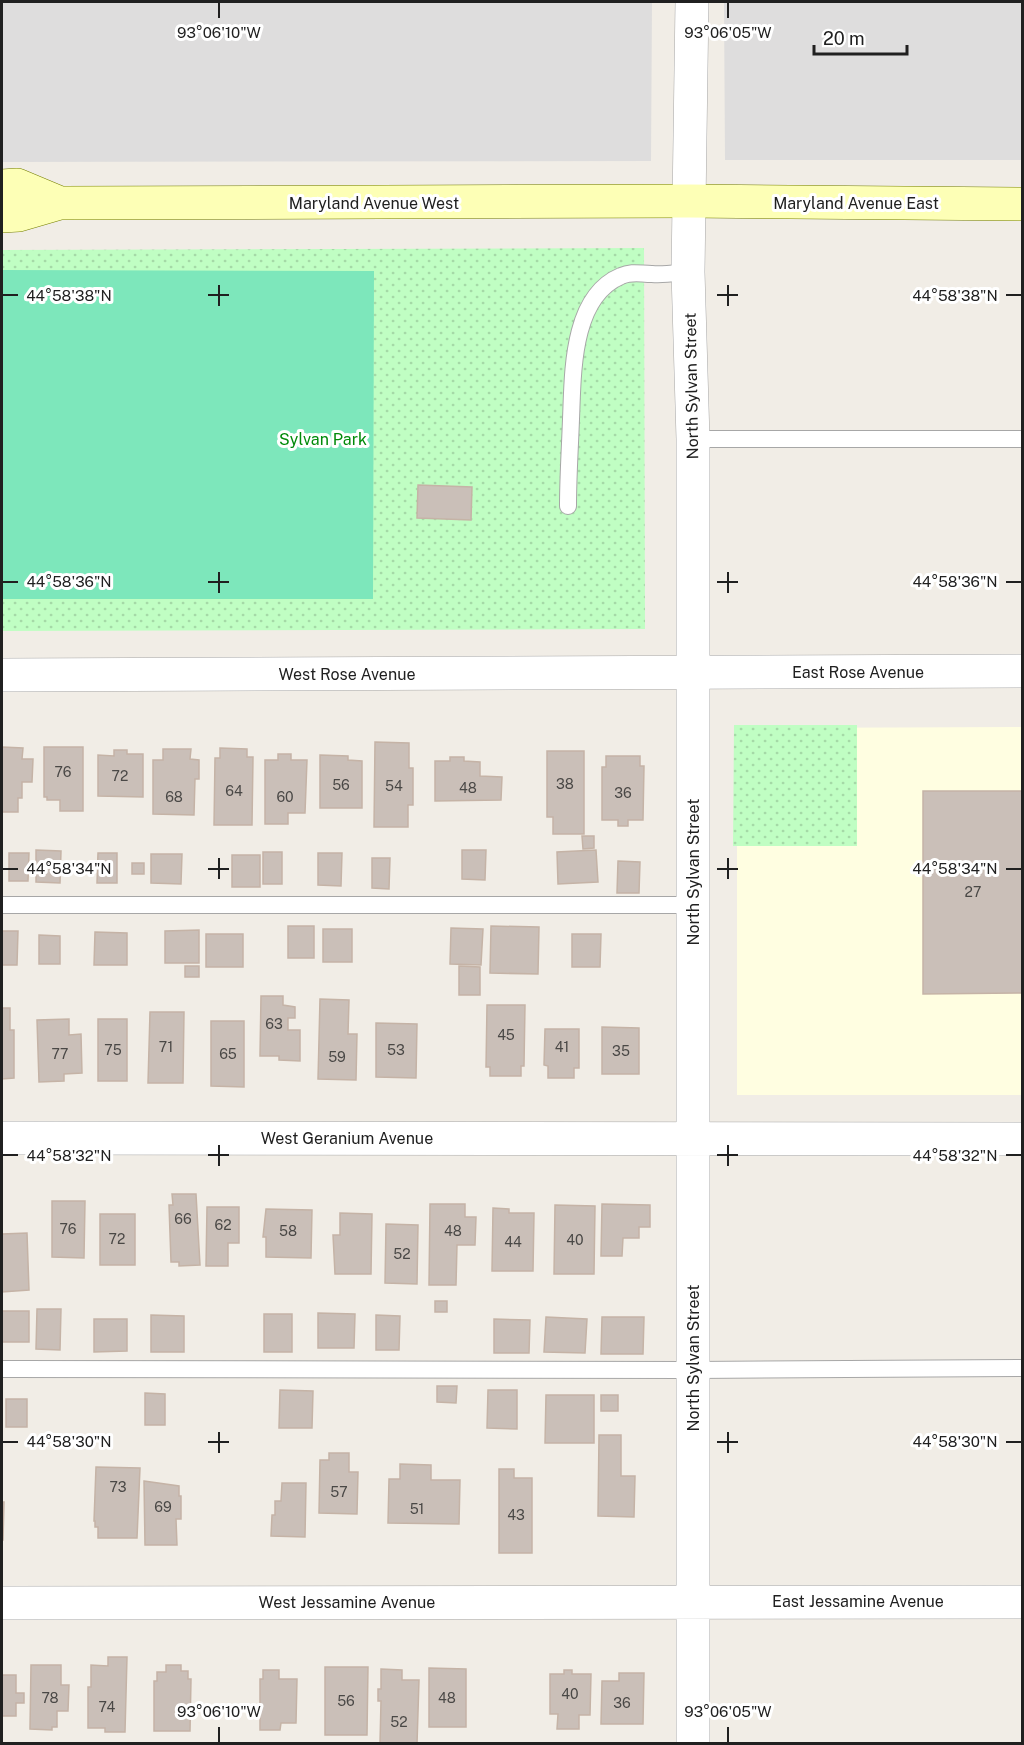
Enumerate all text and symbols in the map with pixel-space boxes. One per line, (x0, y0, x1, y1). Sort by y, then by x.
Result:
scale bar (814, 18, 907, 56)
text: 93°06'10"W (177, 24, 261, 41)
text: 93°06'05"W (684, 24, 772, 41)
text: 20 m (823, 28, 865, 49)
street label: Maryland Avenue West (289, 194, 459, 213)
street label: Maryland Avenue East (773, 194, 939, 213)
text: 44°58'38"N (26, 287, 112, 304)
text: 44°58'38"N (912, 287, 998, 304)
street label: North Sylvan Street (681, 312, 702, 460)
park label: Sylvan Park (279, 430, 367, 449)
text: 44°58'36"N (26, 573, 112, 590)
text: 44°58'36"N (912, 573, 998, 590)
street label: East Rose Avenue (792, 663, 924, 682)
street label: West Rose Avenue (278, 665, 416, 684)
house number: 76 (55, 764, 72, 780)
house number: 72 (112, 768, 128, 784)
house number: 38 (556, 776, 574, 792)
house number: 56 (332, 777, 350, 793)
house number: 54 (385, 778, 403, 794)
house number: 48 (459, 780, 477, 796)
house number: 64 (225, 783, 243, 799)
house number: 36 (614, 785, 632, 801)
house number: 68 (165, 789, 183, 805)
house number: 60 (276, 789, 294, 805)
street label: North Sylvan Street (684, 799, 703, 945)
text: 44°58'34"N (26, 860, 112, 877)
text: 44°58'34"N (912, 860, 998, 877)
house number: 27 (965, 884, 981, 900)
house number: 63 (265, 1016, 283, 1032)
house number: 45 (497, 1027, 515, 1043)
house number: 71 (159, 1039, 173, 1055)
house number: 41 (555, 1039, 569, 1055)
house number: 75 (104, 1042, 122, 1058)
house number: 53 (387, 1042, 405, 1058)
house number: 35 (612, 1043, 630, 1059)
house number: 77 (52, 1046, 69, 1062)
house number: 65 (219, 1046, 237, 1062)
house number: 59 (328, 1049, 346, 1065)
street label: West Geranium Avenue (261, 1129, 433, 1148)
text: 44°58'32"N (27, 1147, 111, 1164)
text: 44°58'32"N (913, 1147, 997, 1164)
house number: 66 (174, 1211, 192, 1227)
house number: 62 (214, 1217, 232, 1233)
house number: 76 (60, 1221, 77, 1237)
house number: 58 (279, 1223, 297, 1239)
house number: 48 (444, 1223, 462, 1239)
house number: 72 (109, 1231, 125, 1247)
house number: 40 (566, 1232, 584, 1248)
house number: 44 (504, 1234, 522, 1250)
house number: 52 (393, 1246, 411, 1262)
street label: North Sylvan Street (684, 1285, 703, 1431)
text: 44°58'30"N (26, 1433, 112, 1450)
text: 44°58'30"N (912, 1433, 998, 1450)
house number: 73 (110, 1479, 127, 1495)
house number: 57 (330, 1484, 348, 1500)
house number: 69 (154, 1499, 172, 1515)
house number: 51 (410, 1501, 424, 1517)
house number: 43 (507, 1507, 525, 1523)
street label: East Jessamine Avenue (772, 1592, 944, 1611)
street label: West Jessamine Avenue (259, 1593, 435, 1612)
house number: 40 (561, 1686, 579, 1702)
house number: 78 (41, 1690, 59, 1706)
house number: 48 (438, 1690, 456, 1706)
house number: 56 (337, 1693, 355, 1709)
house number: 36 (613, 1695, 631, 1711)
house number: 74 (99, 1699, 116, 1715)
text: 93°06'10"W (177, 1703, 261, 1720)
text: 93°06'05"W (684, 1703, 772, 1720)
house number: 52 (390, 1714, 408, 1730)

